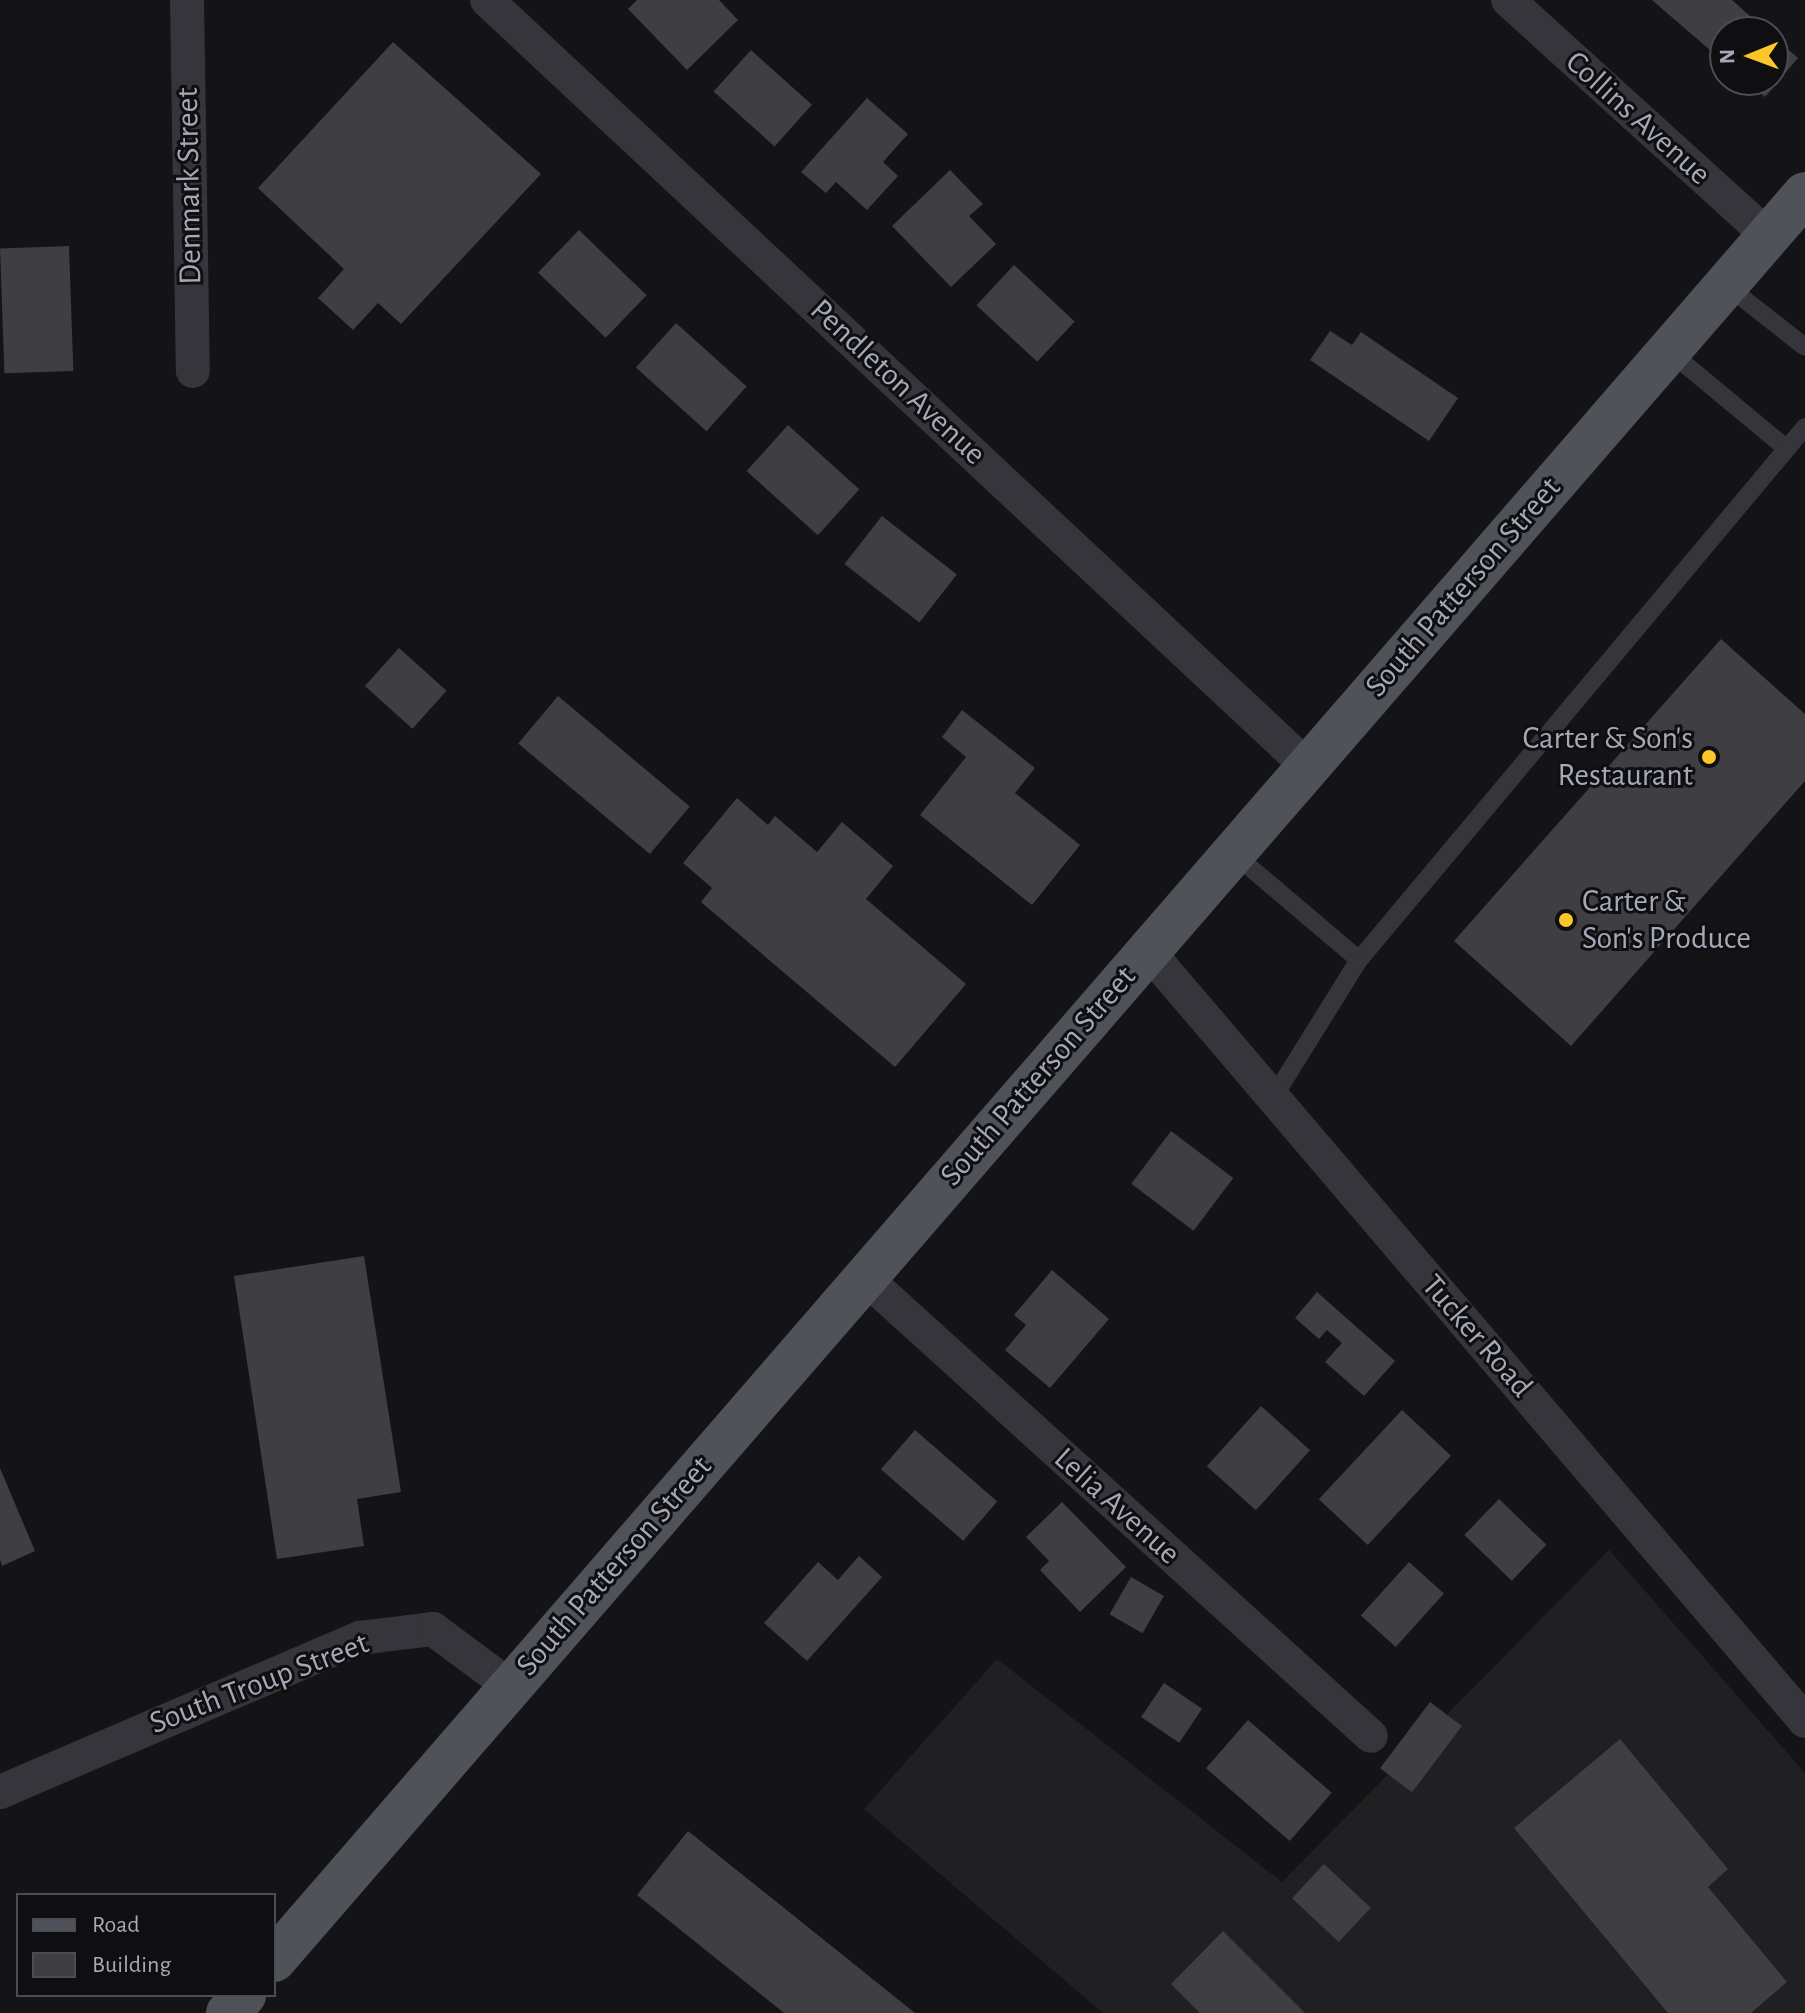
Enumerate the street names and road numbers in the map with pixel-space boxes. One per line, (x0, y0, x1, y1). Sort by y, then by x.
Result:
street label: Collins Avenue (1557, 43, 1719, 193)
street label: Denmark Street (168, 87, 210, 285)
street label: Pendleton Avenue (802, 291, 994, 473)
street label: South Patterson Street (1357, 469, 1569, 705)
street label: South Patterson Street (932, 958, 1144, 1194)
street label: Tucker Road (1413, 1267, 1541, 1405)
street label: Lelia Avenue (1046, 1439, 1188, 1573)
street label: South Patterson Street (508, 1448, 720, 1684)
street label: South Troup Street (144, 1624, 374, 1742)

